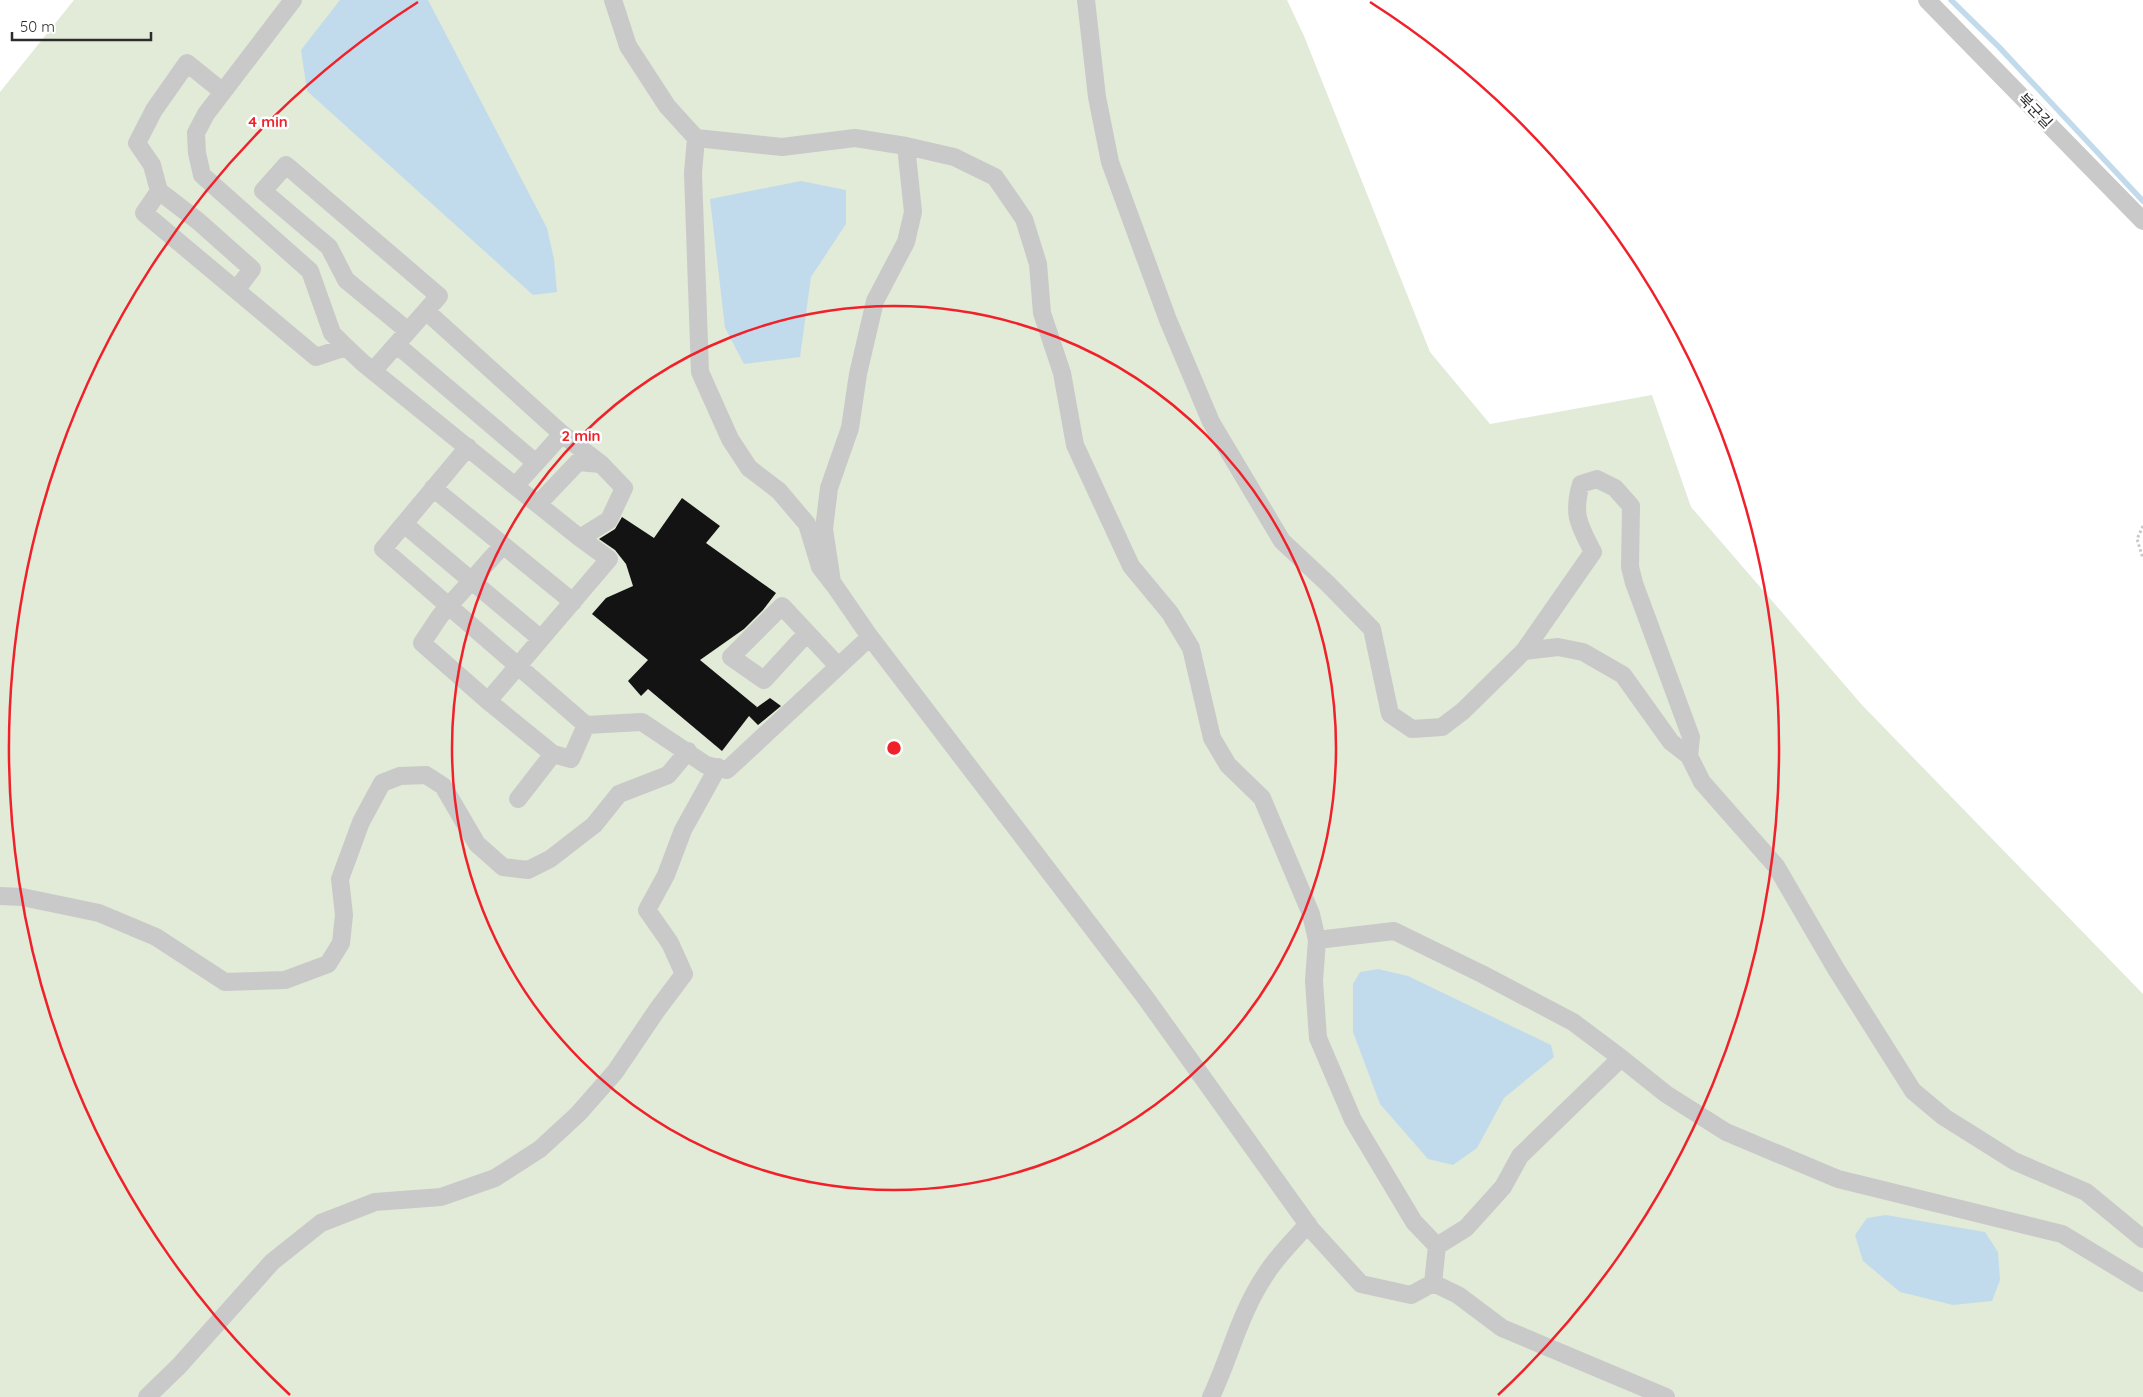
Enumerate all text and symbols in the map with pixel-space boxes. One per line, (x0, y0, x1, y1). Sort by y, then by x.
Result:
scale bar (12, 10, 151, 42)
text: 50 m (20, 17, 55, 36)
street label: 북군길 (2014, 89, 2057, 132)
text: 4 min (248, 112, 288, 131)
text: 2 min (561, 426, 601, 445)
centre of rings (885, 739, 903, 757)

